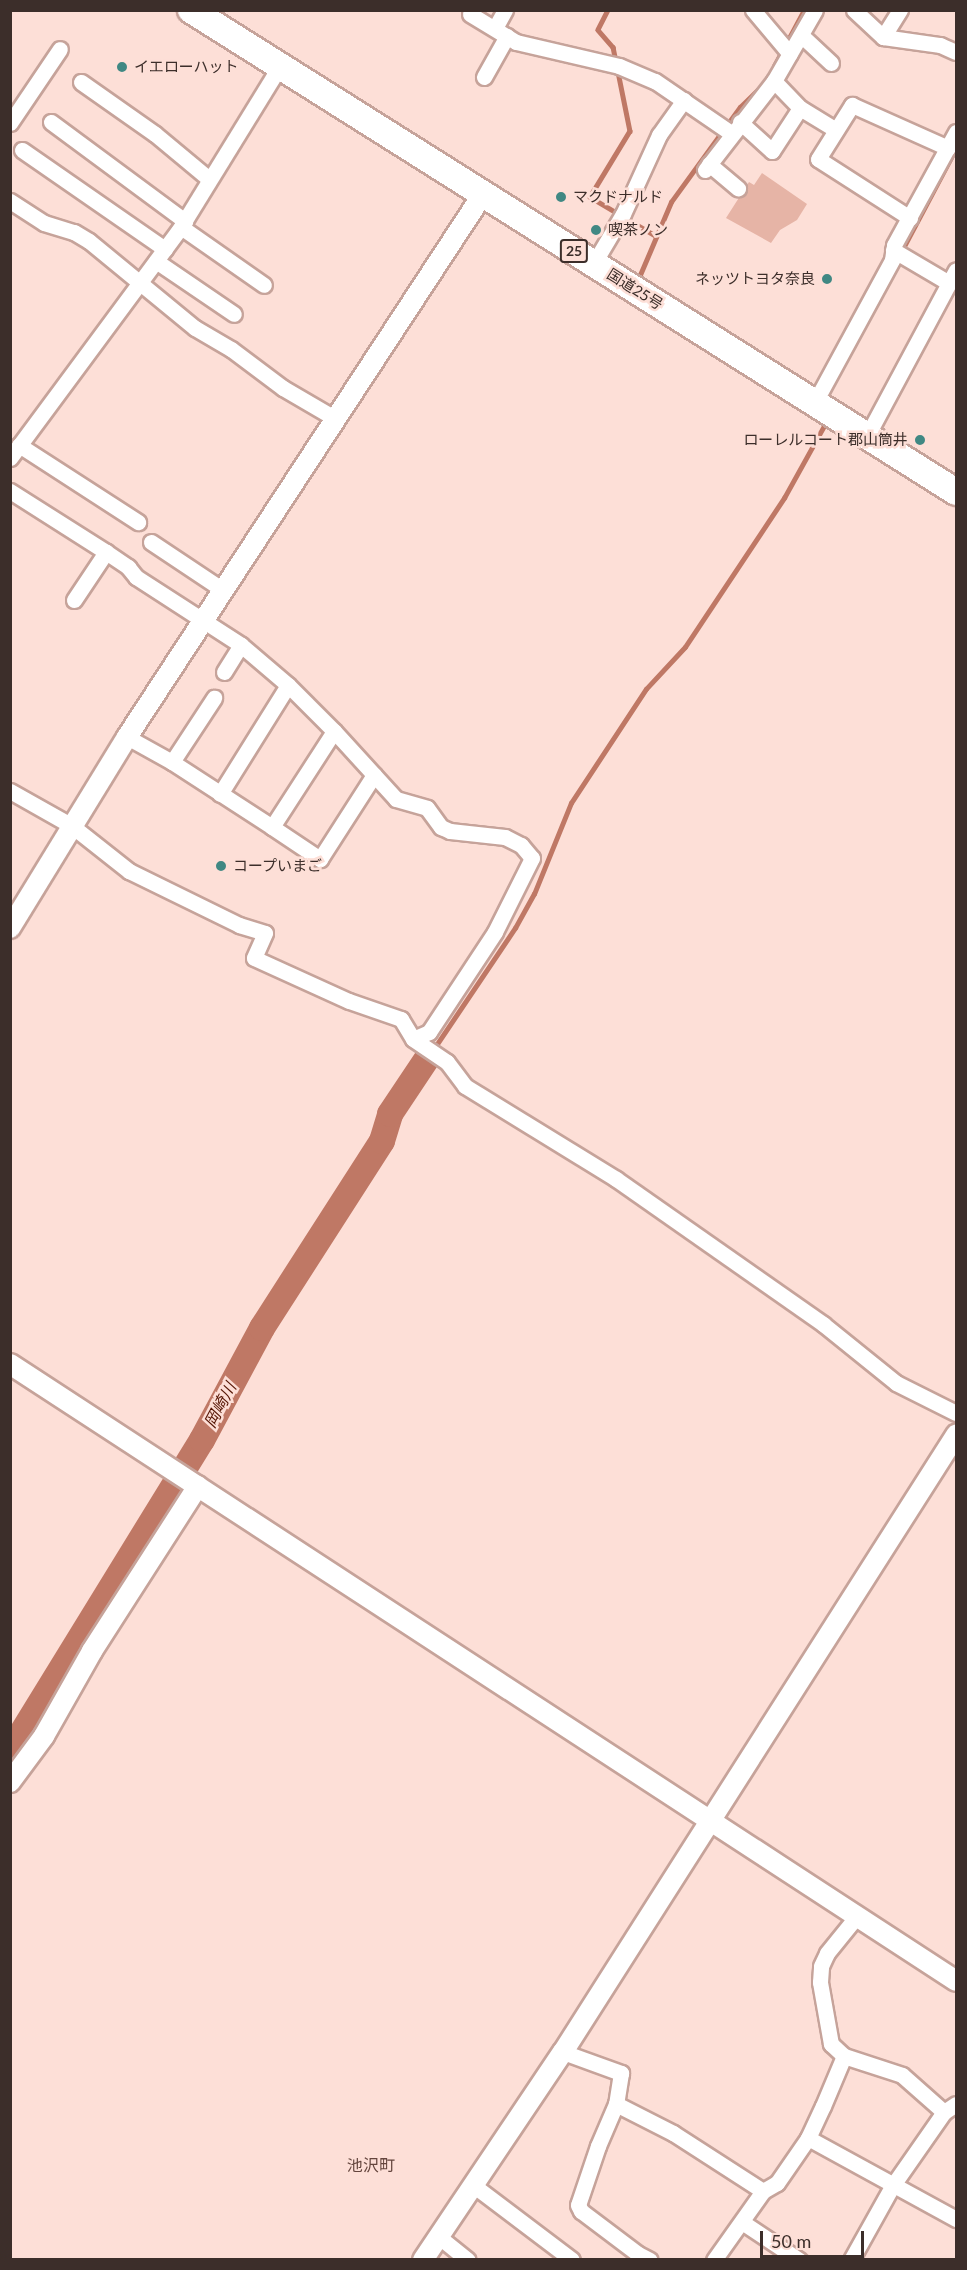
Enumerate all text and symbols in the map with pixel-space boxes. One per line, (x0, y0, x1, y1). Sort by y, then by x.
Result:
place label: イエローハット (134, 58, 239, 76)
marker: イエローハット (115, 60, 129, 74)
place label: マクドナルド (573, 188, 663, 206)
marker: マクドナルド (554, 190, 568, 204)
place label: 喫茶ノン (608, 221, 668, 239)
marker: 喫茶ノン (589, 223, 603, 237)
road number: 25 (559, 240, 589, 262)
street label: 国道25号 (604, 265, 666, 313)
place label: ネッツトヨタ奈良 (695, 270, 815, 288)
marker: ネッツトヨタ奈良 (820, 272, 834, 286)
place label: ローレルコート郡山筒井 (743, 431, 908, 449)
marker: ローレルコート郡山筒井 (913, 433, 927, 447)
place label: コープいまご (233, 857, 323, 875)
marker: コープいまご (214, 859, 228, 873)
water label: 岡崎川 (200, 1379, 240, 1431)
district label: 池沢町 (347, 2155, 395, 2175)
scale bar (763, 2219, 866, 2257)
text: 50 m (771, 2230, 811, 2252)

